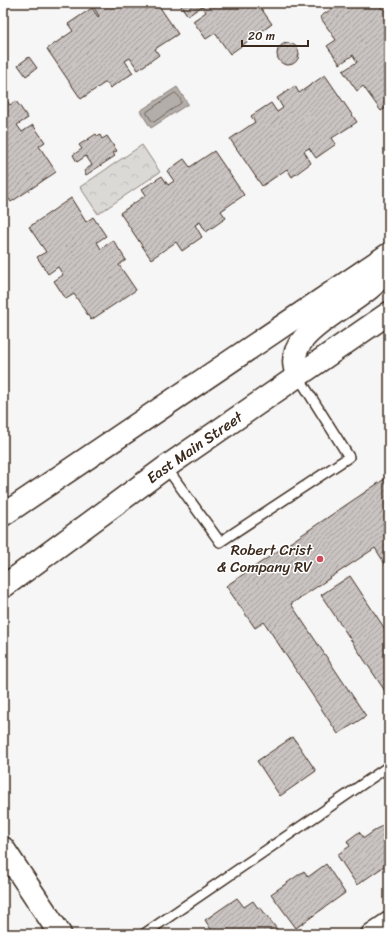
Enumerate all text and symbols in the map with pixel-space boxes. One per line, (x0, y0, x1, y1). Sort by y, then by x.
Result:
scale bar (242, 22, 308, 48)
text: 20 m (248, 25, 275, 47)
street label: East Main Street (141, 404, 249, 490)
place label: Robert Crist & Company RV (217, 537, 313, 580)
marker: Robert Crist & Company RV (315, 554, 325, 564)

